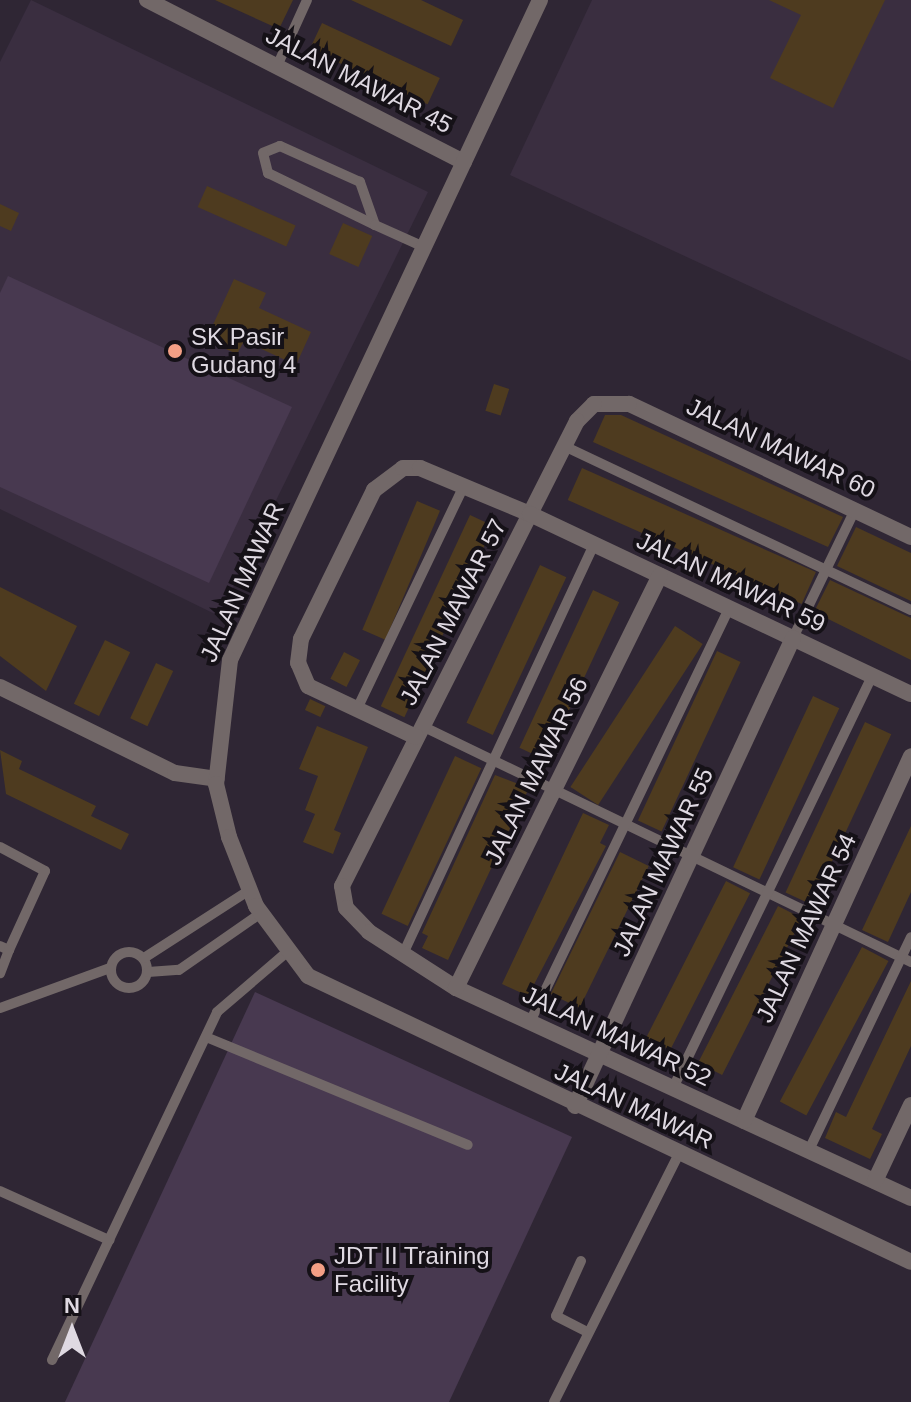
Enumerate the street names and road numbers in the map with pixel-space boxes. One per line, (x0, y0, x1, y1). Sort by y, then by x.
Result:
street label: JALAN MAWAR 45 (261, 21, 457, 139)
street label: JALAN MAWAR 60 (682, 392, 880, 504)
street label: JALAN MAWAR (194, 498, 290, 666)
street label: JALAN MAWAR 57 (394, 514, 512, 710)
street label: JALAN MAWAR 59 (632, 526, 830, 638)
street label: JALAN MAWAR 56 (478, 673, 594, 869)
street label: JALAN MAWAR 55 (607, 763, 719, 961)
street label: JALAN MAWAR 54 (750, 829, 862, 1027)
street label: JALAN MAWAR 52 (518, 980, 716, 1092)
street label: JALAN MAWAR (550, 1057, 718, 1155)

